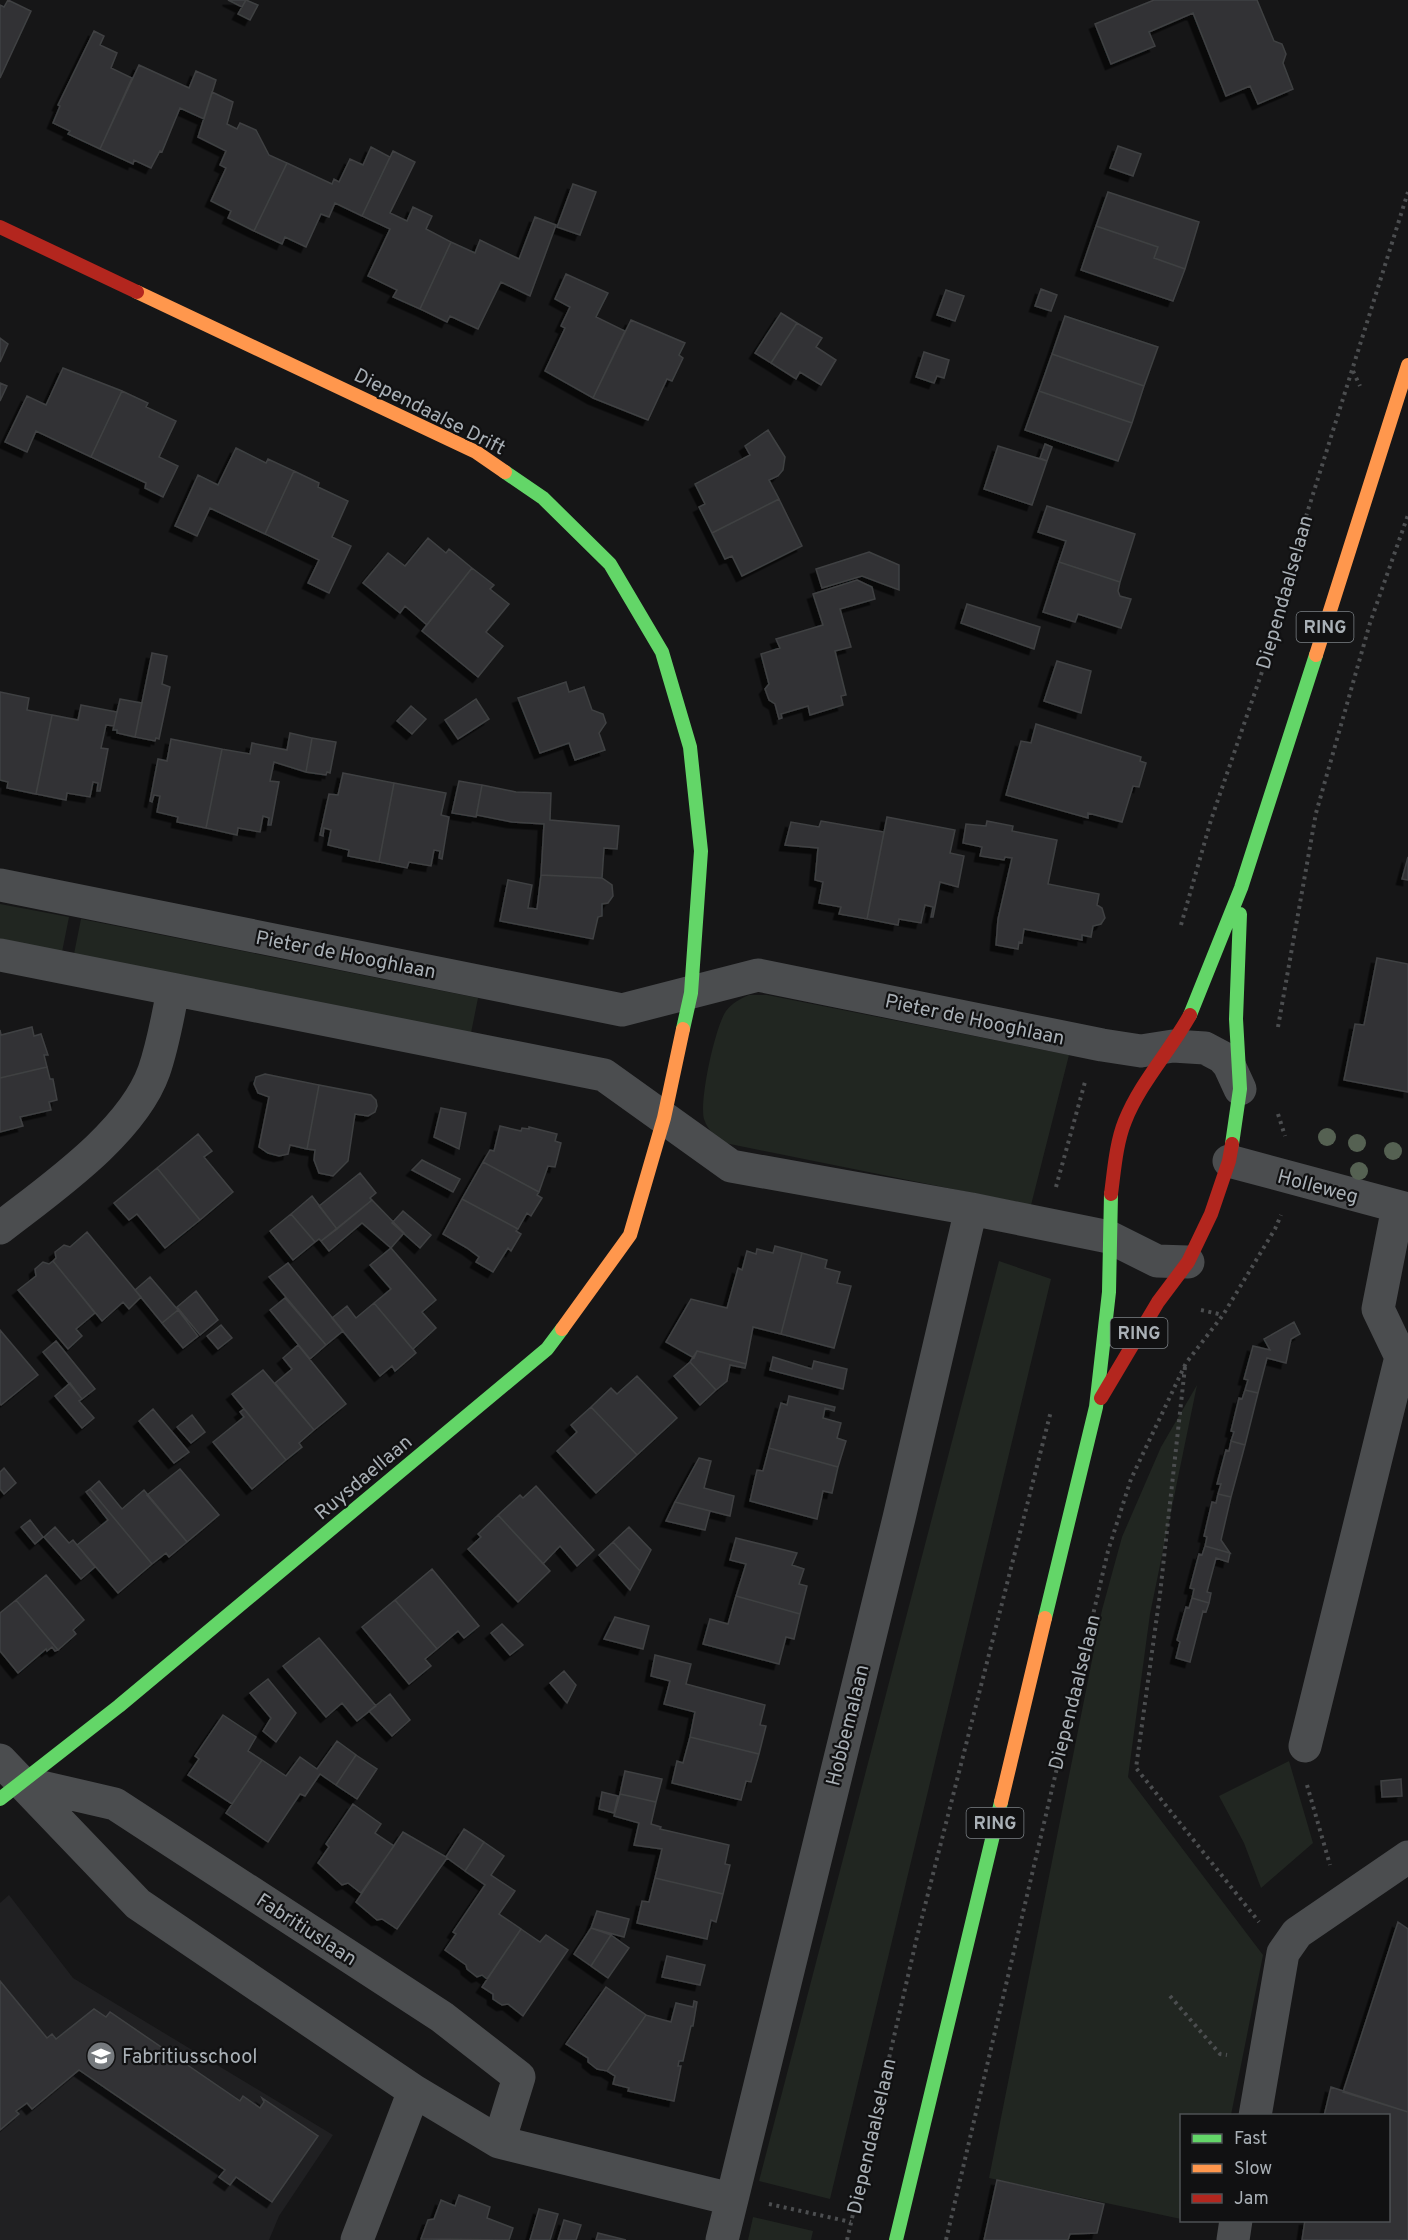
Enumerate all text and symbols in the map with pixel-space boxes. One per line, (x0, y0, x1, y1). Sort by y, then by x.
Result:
street label: Diependaalse Drift (349, 363, 509, 462)
street label: Diependaalselaan (1251, 512, 1320, 673)
road number: RING (1296, 612, 1354, 642)
street label: Pieter de Hooghlaan (253, 926, 438, 986)
street label: Pieter de Hooghlaan (882, 989, 1067, 1053)
street label: Holleweg (1274, 1165, 1361, 1211)
road number: RING (1110, 1318, 1168, 1348)
street label: Ruysdaellaan (310, 1430, 419, 1527)
street label: Diependaalselaan (1044, 1612, 1108, 1773)
street label: Hobbemalaan (821, 1662, 877, 1789)
road number: RING (966, 1808, 1024, 1838)
street label: Fabritiuslaan (251, 1889, 361, 1973)
school or university icon: Fabritiusschool (85, 2040, 117, 2072)
place label: Fabritiusschool (122, 2045, 258, 2071)
street label: Diependaalselaan (842, 2056, 904, 2217)
legend (1180, 2114, 1390, 2222)
text: Fast (1234, 2128, 1267, 2151)
text: Slow (1234, 2158, 1272, 2181)
text: Jam (1234, 2188, 1269, 2211)

